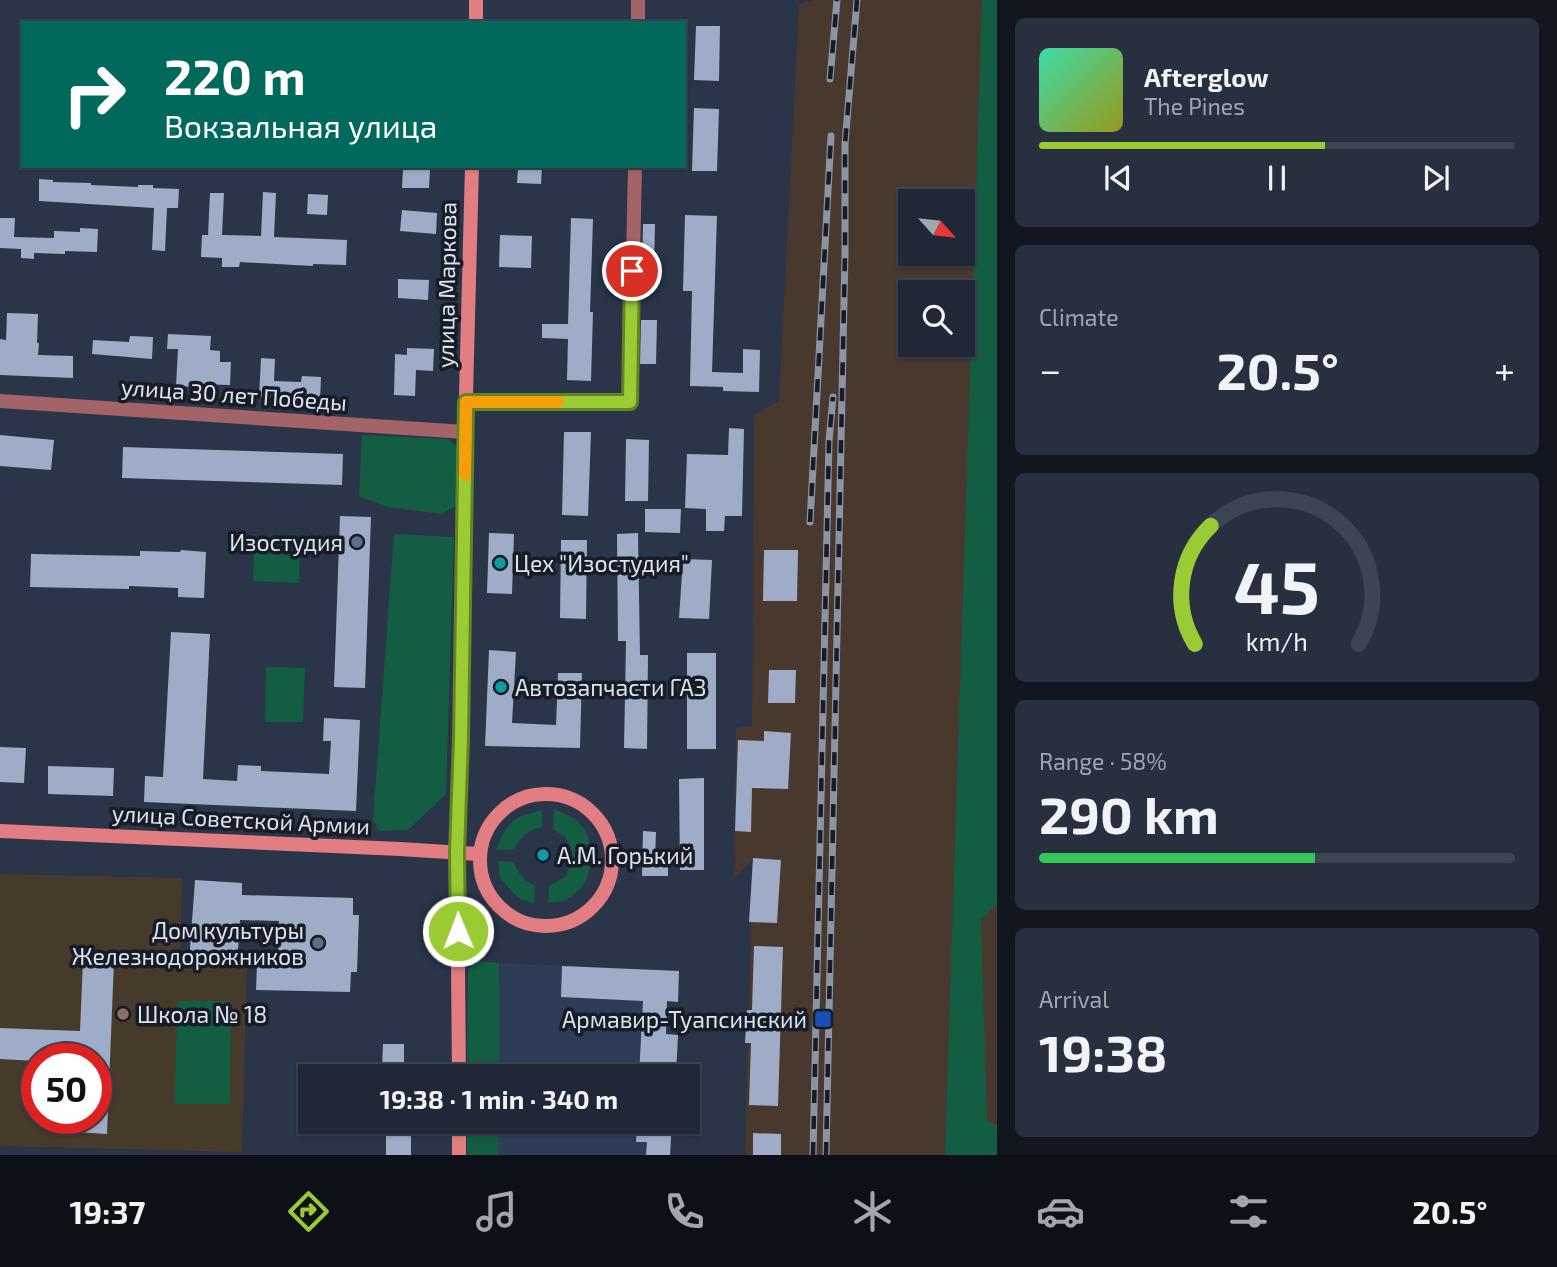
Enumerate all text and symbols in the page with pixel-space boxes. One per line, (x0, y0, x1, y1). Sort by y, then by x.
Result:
text: 220 m (164, 46, 306, 105)
icon: right (49, 49, 140, 140)
text: Afterglow (1144, 61, 1269, 92)
text: The Pines (1144, 92, 1245, 120)
text: Вокзальная улица (164, 106, 437, 144)
icon: previous (1099, 159, 1137, 197)
icon: pause (1258, 159, 1296, 197)
icon: next (1417, 159, 1455, 197)
north arrow (898, 189, 975, 266)
map controls (898, 189, 975, 357)
street label: улица Маркова (431, 202, 462, 368)
pin (602, 241, 662, 301)
icon: arrive (613, 252, 651, 290)
button: search (898, 280, 975, 357)
text: Climate (1039, 303, 1119, 331)
text: 20.5° (1216, 338, 1339, 400)
text: − (1039, 346, 1061, 392)
text: + (1494, 346, 1515, 392)
street label: улица 30 лет Победы (120, 372, 348, 417)
place label: Изостудия (229, 528, 343, 557)
marker: Изостудия (349, 534, 365, 550)
text: 45 (1234, 541, 1320, 629)
place label: Цех "Изостудия" (514, 549, 689, 578)
marker: Цех "Изостудия" (492, 555, 508, 571)
text: km/h (1246, 625, 1308, 655)
place label: Автозапчасти ГАЗ (515, 673, 707, 701)
marker: Автозапчасти ГАЗ (493, 679, 509, 695)
text: Range · 58% (1039, 747, 1167, 775)
text: 290 km (1039, 782, 1219, 844)
street label: улица Советской Армии (111, 798, 371, 841)
place label: А.М. Горький (557, 841, 693, 869)
marker: А.М. Горький (535, 847, 551, 863)
position arrow (421, 894, 495, 968)
place label: Дом культуры Железнодорожников (72, 916, 304, 970)
marker: Дом культуры Железнодорожников (310, 935, 326, 951)
text: Arrival (1039, 985, 1109, 1013)
place label: Школа № 18 (137, 1000, 267, 1028)
place label: Армавир-Туапсинский (562, 1005, 807, 1034)
marker: Школа № 18 (115, 1006, 131, 1022)
marker: Армавир-Туапсинский (813, 1009, 833, 1029)
text: 19:38 (1039, 1020, 1167, 1082)
speed limit sign: 50 (21, 1043, 112, 1134)
text: 19:38 · 1 min · 340 m (380, 1083, 618, 1114)
icon: directions (284, 1187, 333, 1236)
icon: music (472, 1187, 521, 1236)
icon: phone (660, 1187, 709, 1236)
icon: climate (848, 1187, 897, 1236)
icon: car (1036, 1187, 1085, 1236)
icon: filters (1224, 1187, 1273, 1236)
text: 19:37 (69, 1192, 145, 1230)
text: 20.5° (1412, 1192, 1488, 1230)

